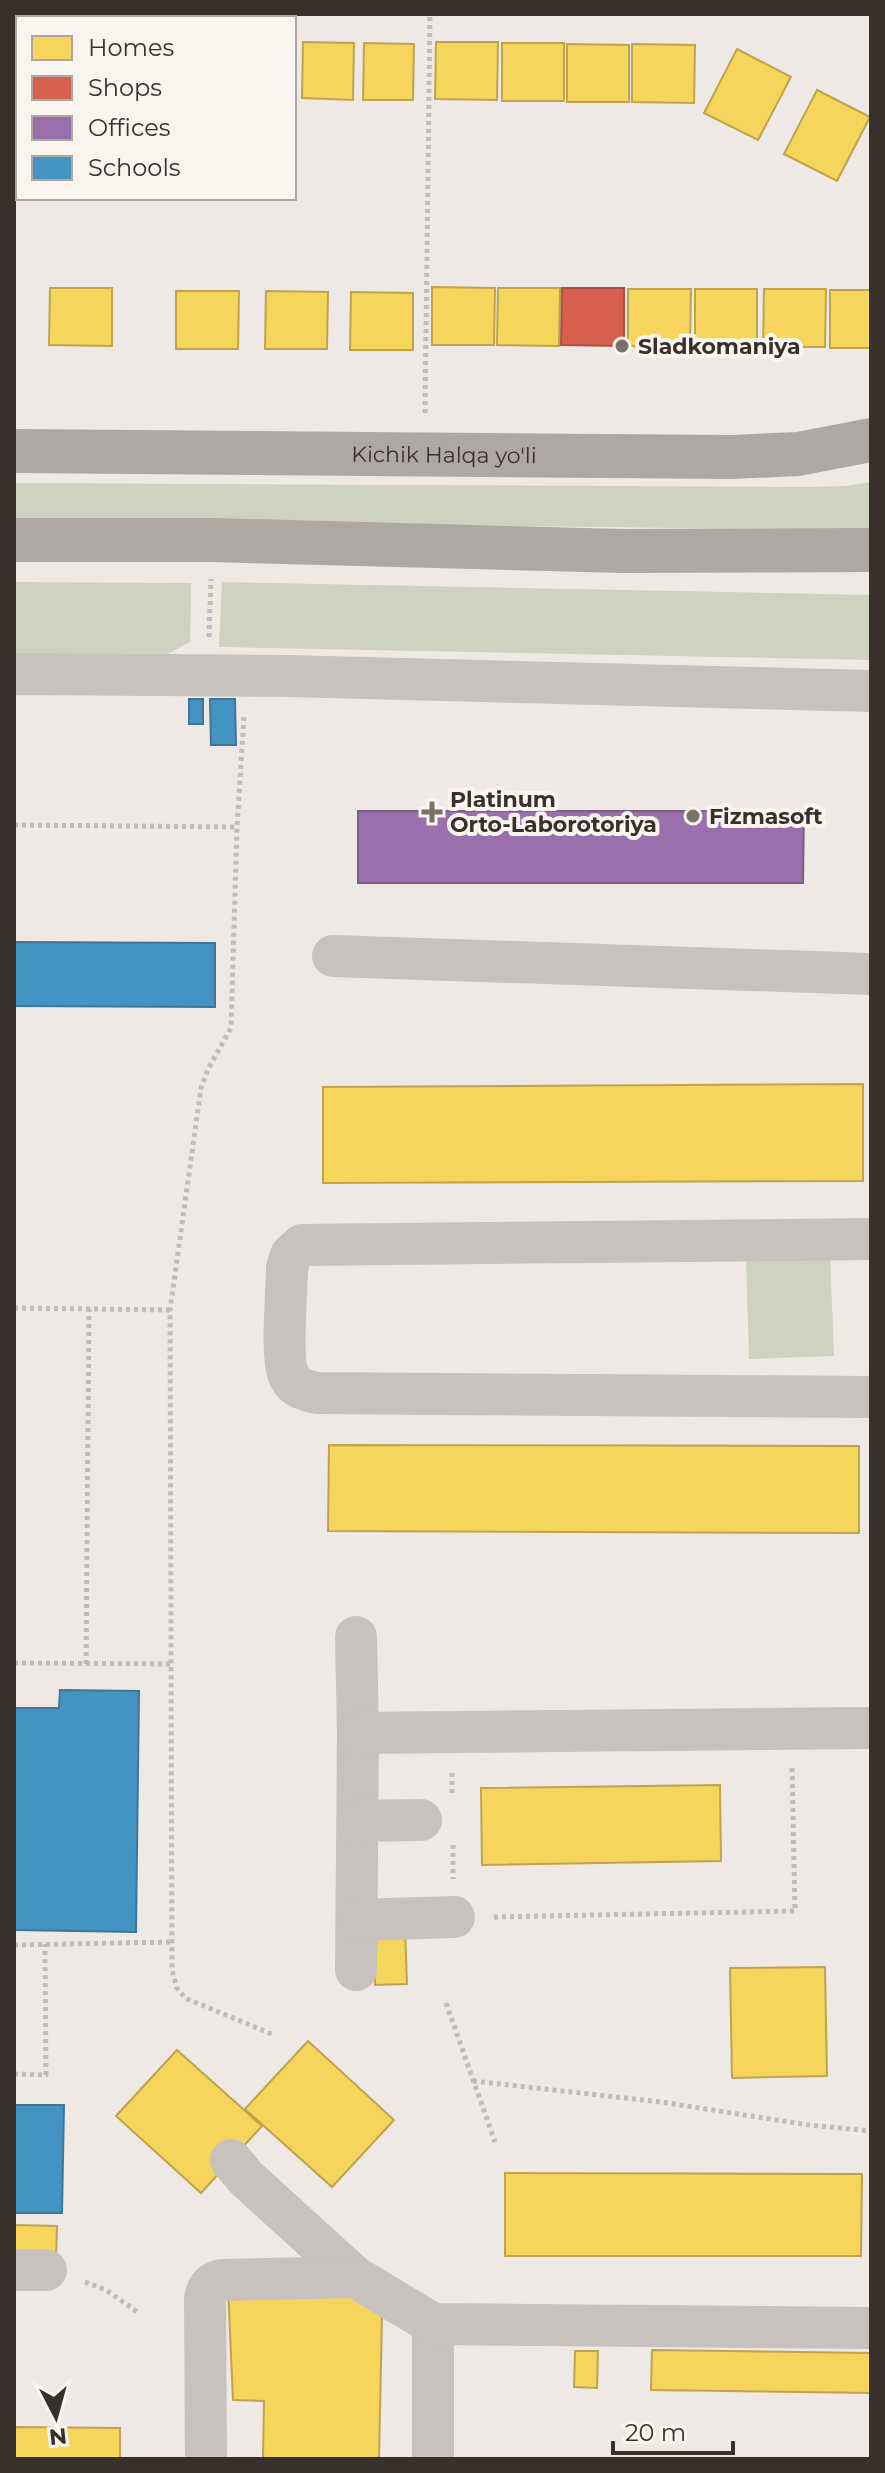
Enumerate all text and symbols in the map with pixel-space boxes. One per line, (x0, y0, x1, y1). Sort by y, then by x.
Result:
legend (16, 16, 296, 200)
text: Homes (88, 33, 174, 62)
text: Shops (88, 73, 162, 102)
text: Offices (88, 113, 170, 142)
text: Schools (88, 153, 181, 182)
place label: Sladkomaniya (638, 333, 801, 360)
marker: Sladkomaniya (613, 337, 631, 355)
street label: Kichik Halqa yo'li (351, 441, 537, 469)
place label: Platinum Orto-Laborotoriya (450, 786, 657, 838)
marker: Platinum Orto-Laborotoriya (421, 801, 443, 823)
place label: Fizmasoft (709, 803, 823, 830)
marker: Fizmasoft (684, 807, 702, 825)
north arrow (16, 2377, 96, 2457)
scale bar (613, 2405, 733, 2455)
text: 20 m (625, 2418, 686, 2447)
text: N (48, 2422, 68, 2451)

